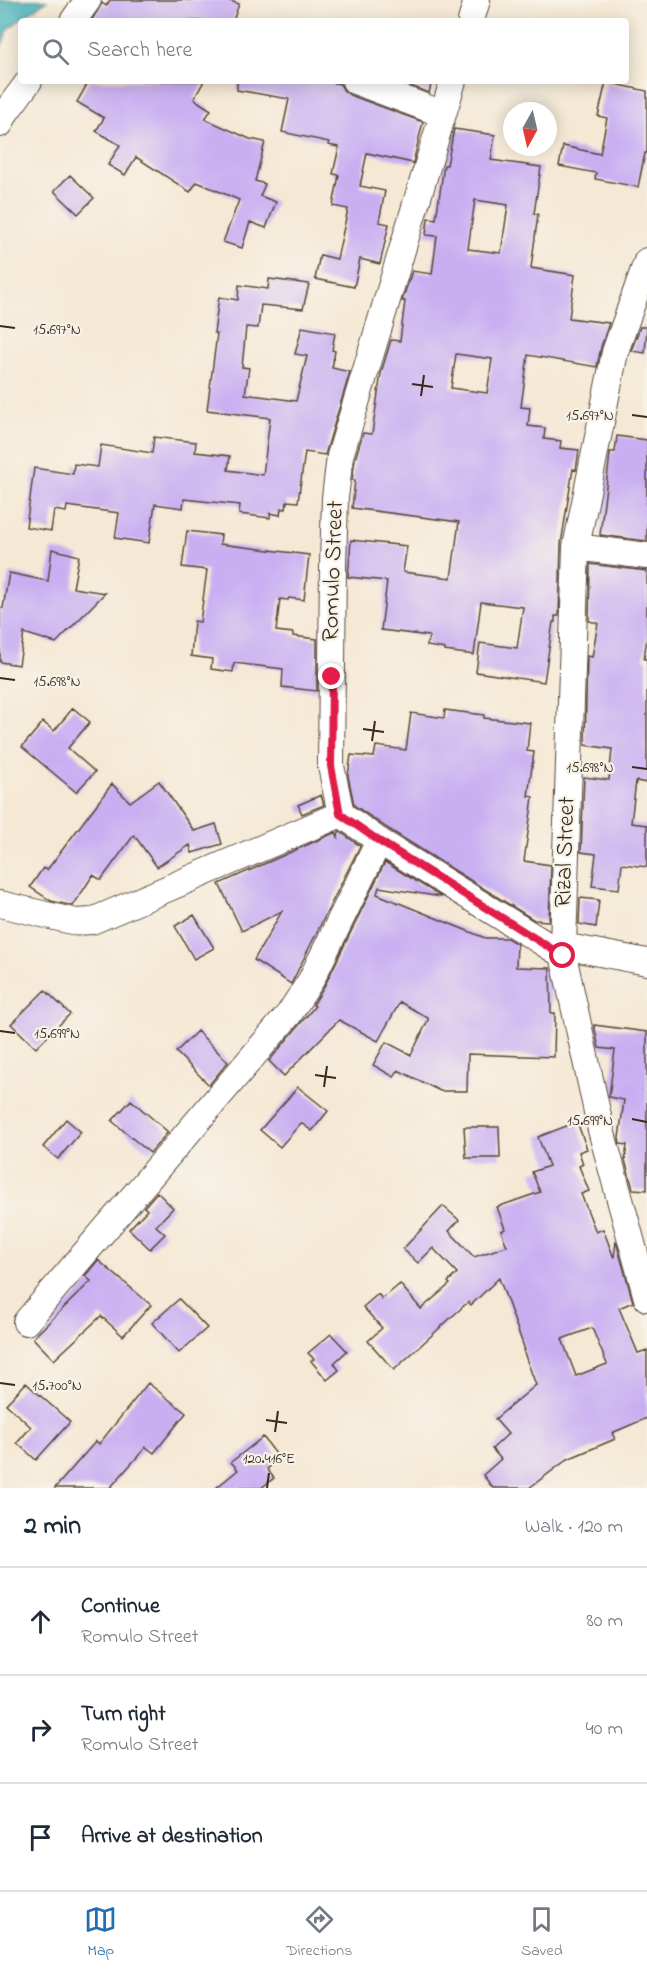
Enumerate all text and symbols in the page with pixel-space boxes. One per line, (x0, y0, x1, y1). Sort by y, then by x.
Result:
search box (18, 18, 629, 84)
icon: search (39, 35, 72, 68)
text: Search here (87, 35, 192, 67)
north arrow (503, 102, 557, 156)
text: 15.697°N (33, 319, 81, 341)
text: 15.697°N (566, 405, 614, 427)
street label: Romulo Street (314, 500, 354, 642)
route end (318, 663, 344, 689)
text: 15.698°N (33, 671, 81, 693)
text: 15.698°N (566, 757, 614, 779)
street label: Rizal Street (547, 796, 585, 908)
route start (549, 942, 575, 968)
text: 15.699°N (34, 1023, 80, 1045)
text: 15.699°N (567, 1110, 613, 1132)
text: 15.700°N (32, 1375, 82, 1397)
text: 120.416°E (243, 1448, 295, 1470)
text: 2 min (24, 1508, 81, 1546)
text: Walk · 120 m (525, 1513, 623, 1542)
text: Continue (81, 1591, 160, 1623)
icon: ahead (24, 1605, 57, 1638)
text: 80 m (586, 1607, 623, 1636)
text: Romulo Street (81, 1623, 199, 1652)
text: Turn right (81, 1699, 166, 1731)
icon: right (24, 1713, 57, 1746)
text: 40 m (586, 1715, 623, 1744)
text: Romulo Street (81, 1731, 199, 1760)
icon: arrive (24, 1821, 57, 1854)
text: Arrive at destination (81, 1821, 263, 1853)
tab: Map (84, 1903, 117, 1963)
tab: Directions (286, 1903, 352, 1963)
tab: Saved (521, 1903, 563, 1963)

